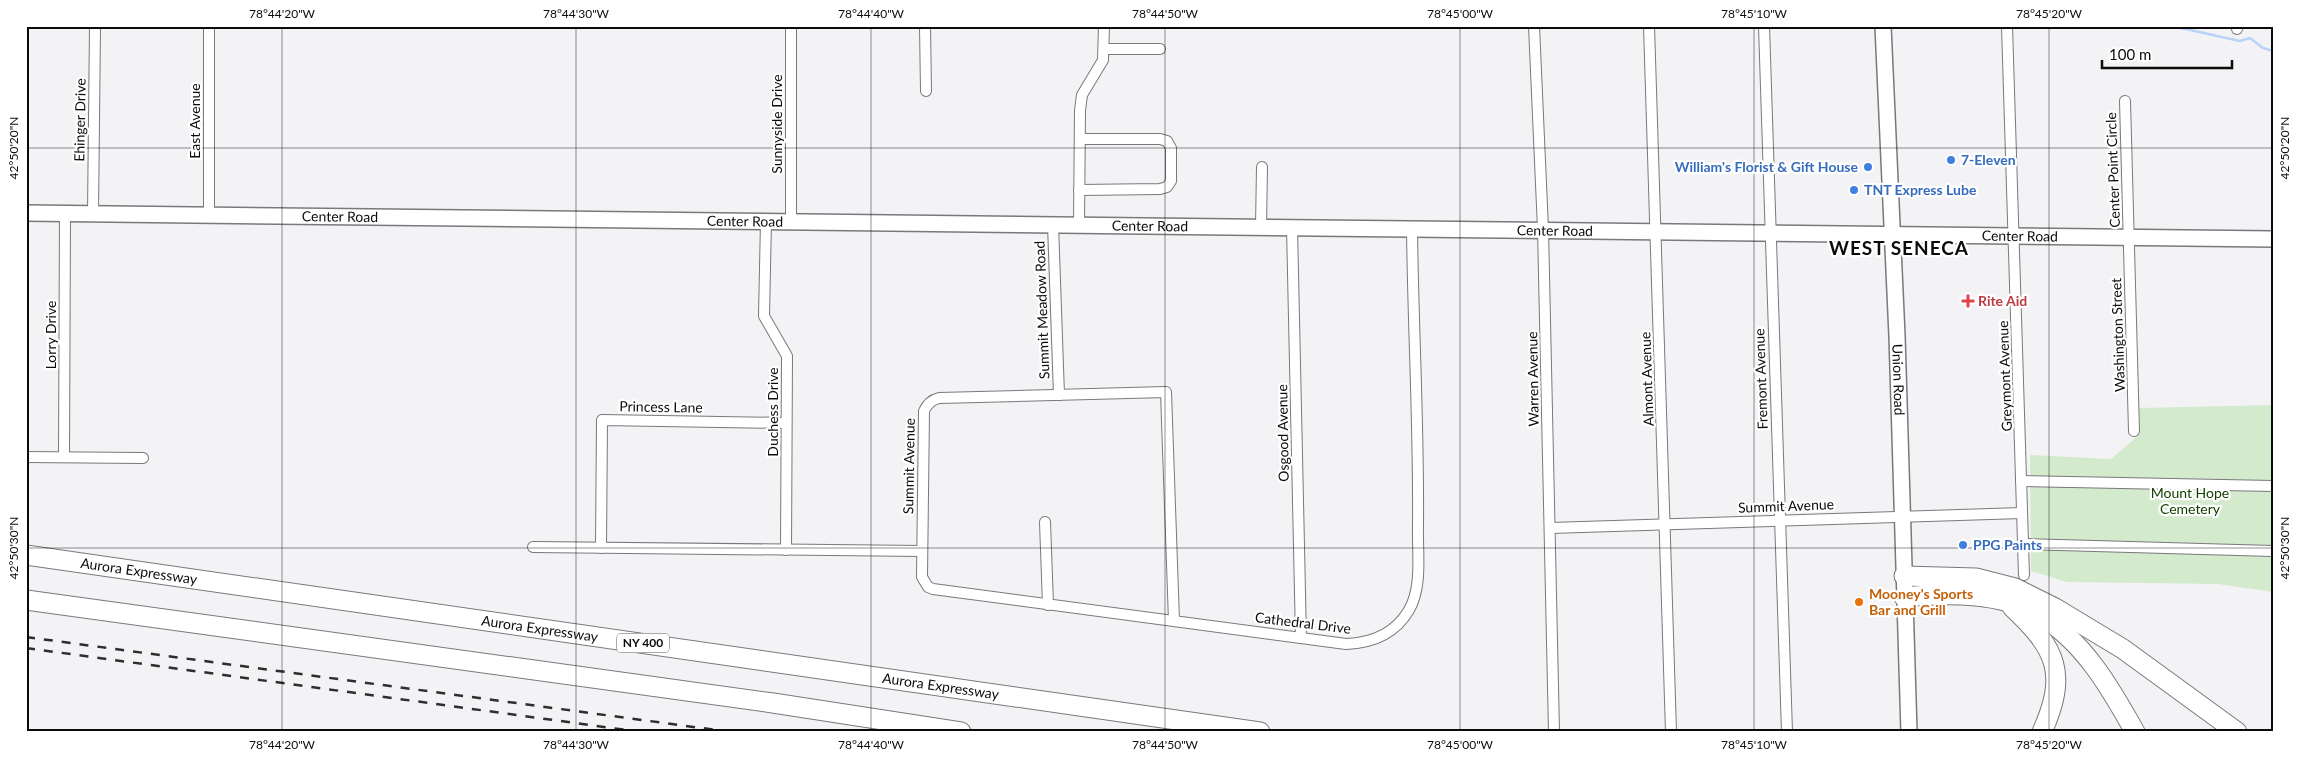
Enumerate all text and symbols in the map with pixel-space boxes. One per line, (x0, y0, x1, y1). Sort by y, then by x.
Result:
text: 78°44'20"W (249, 6, 316, 21)
text: 78°44'30"W (543, 6, 610, 21)
text: 78°44'40"W (838, 6, 905, 21)
text: 78°44'50"W (1132, 6, 1199, 21)
text: 78°45'00"W (1427, 6, 1494, 21)
text: 78°45'10"W (1721, 6, 1788, 21)
text: 78°45'20"W (2016, 6, 2083, 21)
scale bar (2102, 38, 2232, 70)
text: 100 m (2109, 45, 2151, 63)
street label: Sunnyside Drive (768, 74, 785, 174)
street label: Ehinger Drive (70, 78, 89, 162)
street label: East Avenue (186, 83, 203, 159)
street label: Center Point Circle (2102, 112, 2123, 228)
text: 42°50'20"N (6, 117, 21, 179)
text: 42°50'20"N (2277, 117, 2292, 179)
place label: 7-Eleven (1961, 151, 2016, 168)
marker: 7-Eleven (1945, 154, 1957, 166)
place label: William's Florist & Gift House (1675, 158, 1859, 175)
marker: William's Florist & Gift House (1862, 161, 1874, 173)
place label: TNT Express Lube (1864, 181, 1977, 198)
marker: TNT Express Lube (1848, 184, 1860, 196)
street label: Center Road (302, 207, 378, 225)
street label: Center Road (707, 212, 783, 230)
street label: Center Road (1112, 217, 1188, 234)
street label: Center Road (1517, 221, 1593, 239)
street label: Center Road (1982, 227, 2058, 245)
district label: WEST SENECA (1829, 236, 1969, 259)
street label: Summit Meadow Road (1031, 241, 1052, 379)
street label: Washington Street (2107, 278, 2128, 392)
place label: Rite Aid (1978, 292, 2027, 309)
marker: Rite Aid (1962, 295, 1974, 307)
street label: Lorry Drive (42, 301, 59, 369)
street label: Greymont Avenue (1994, 320, 2015, 432)
street label: Fremont Avenue (1750, 328, 1771, 430)
street label: Warren Avenue (1523, 331, 1542, 427)
street label: Almont Avenue (1636, 332, 1657, 426)
street label: Union Road (1889, 344, 1908, 416)
street label: Duchess Drive (764, 367, 781, 457)
street label: Osgood Avenue (1273, 384, 1292, 482)
street label: Princess Lane (619, 397, 703, 416)
street label: Summit Avenue (899, 418, 918, 514)
park label: Mount Hope Cemetery (2151, 484, 2229, 517)
street label: Summit Avenue (1738, 495, 1834, 516)
text: 42°50'30"N (6, 517, 21, 579)
text: 42°50'30"N (2277, 517, 2292, 579)
place label: PPG Paints (1973, 536, 2042, 553)
marker: PPG Paints (1957, 539, 1969, 551)
street label: Aurora Expressway (79, 554, 199, 588)
place label: Mooney's Sports Bar and Grill (1869, 585, 1973, 618)
marker: Mooney's Sports Bar and Grill (1853, 596, 1865, 608)
street label: Cathedral Drive (1254, 608, 1352, 637)
street label: Aurora Expressway (480, 611, 600, 645)
road number: NY 400 (617, 634, 669, 652)
street label: Aurora Expressway (881, 669, 1001, 703)
text: 78°44'20"W (249, 737, 316, 752)
text: 78°44'30"W (543, 737, 610, 752)
text: 78°44'40"W (838, 737, 905, 752)
text: 78°44'50"W (1132, 737, 1199, 752)
text: 78°45'00"W (1427, 737, 1494, 752)
text: 78°45'10"W (1721, 737, 1788, 752)
text: 78°45'20"W (2016, 737, 2083, 752)

